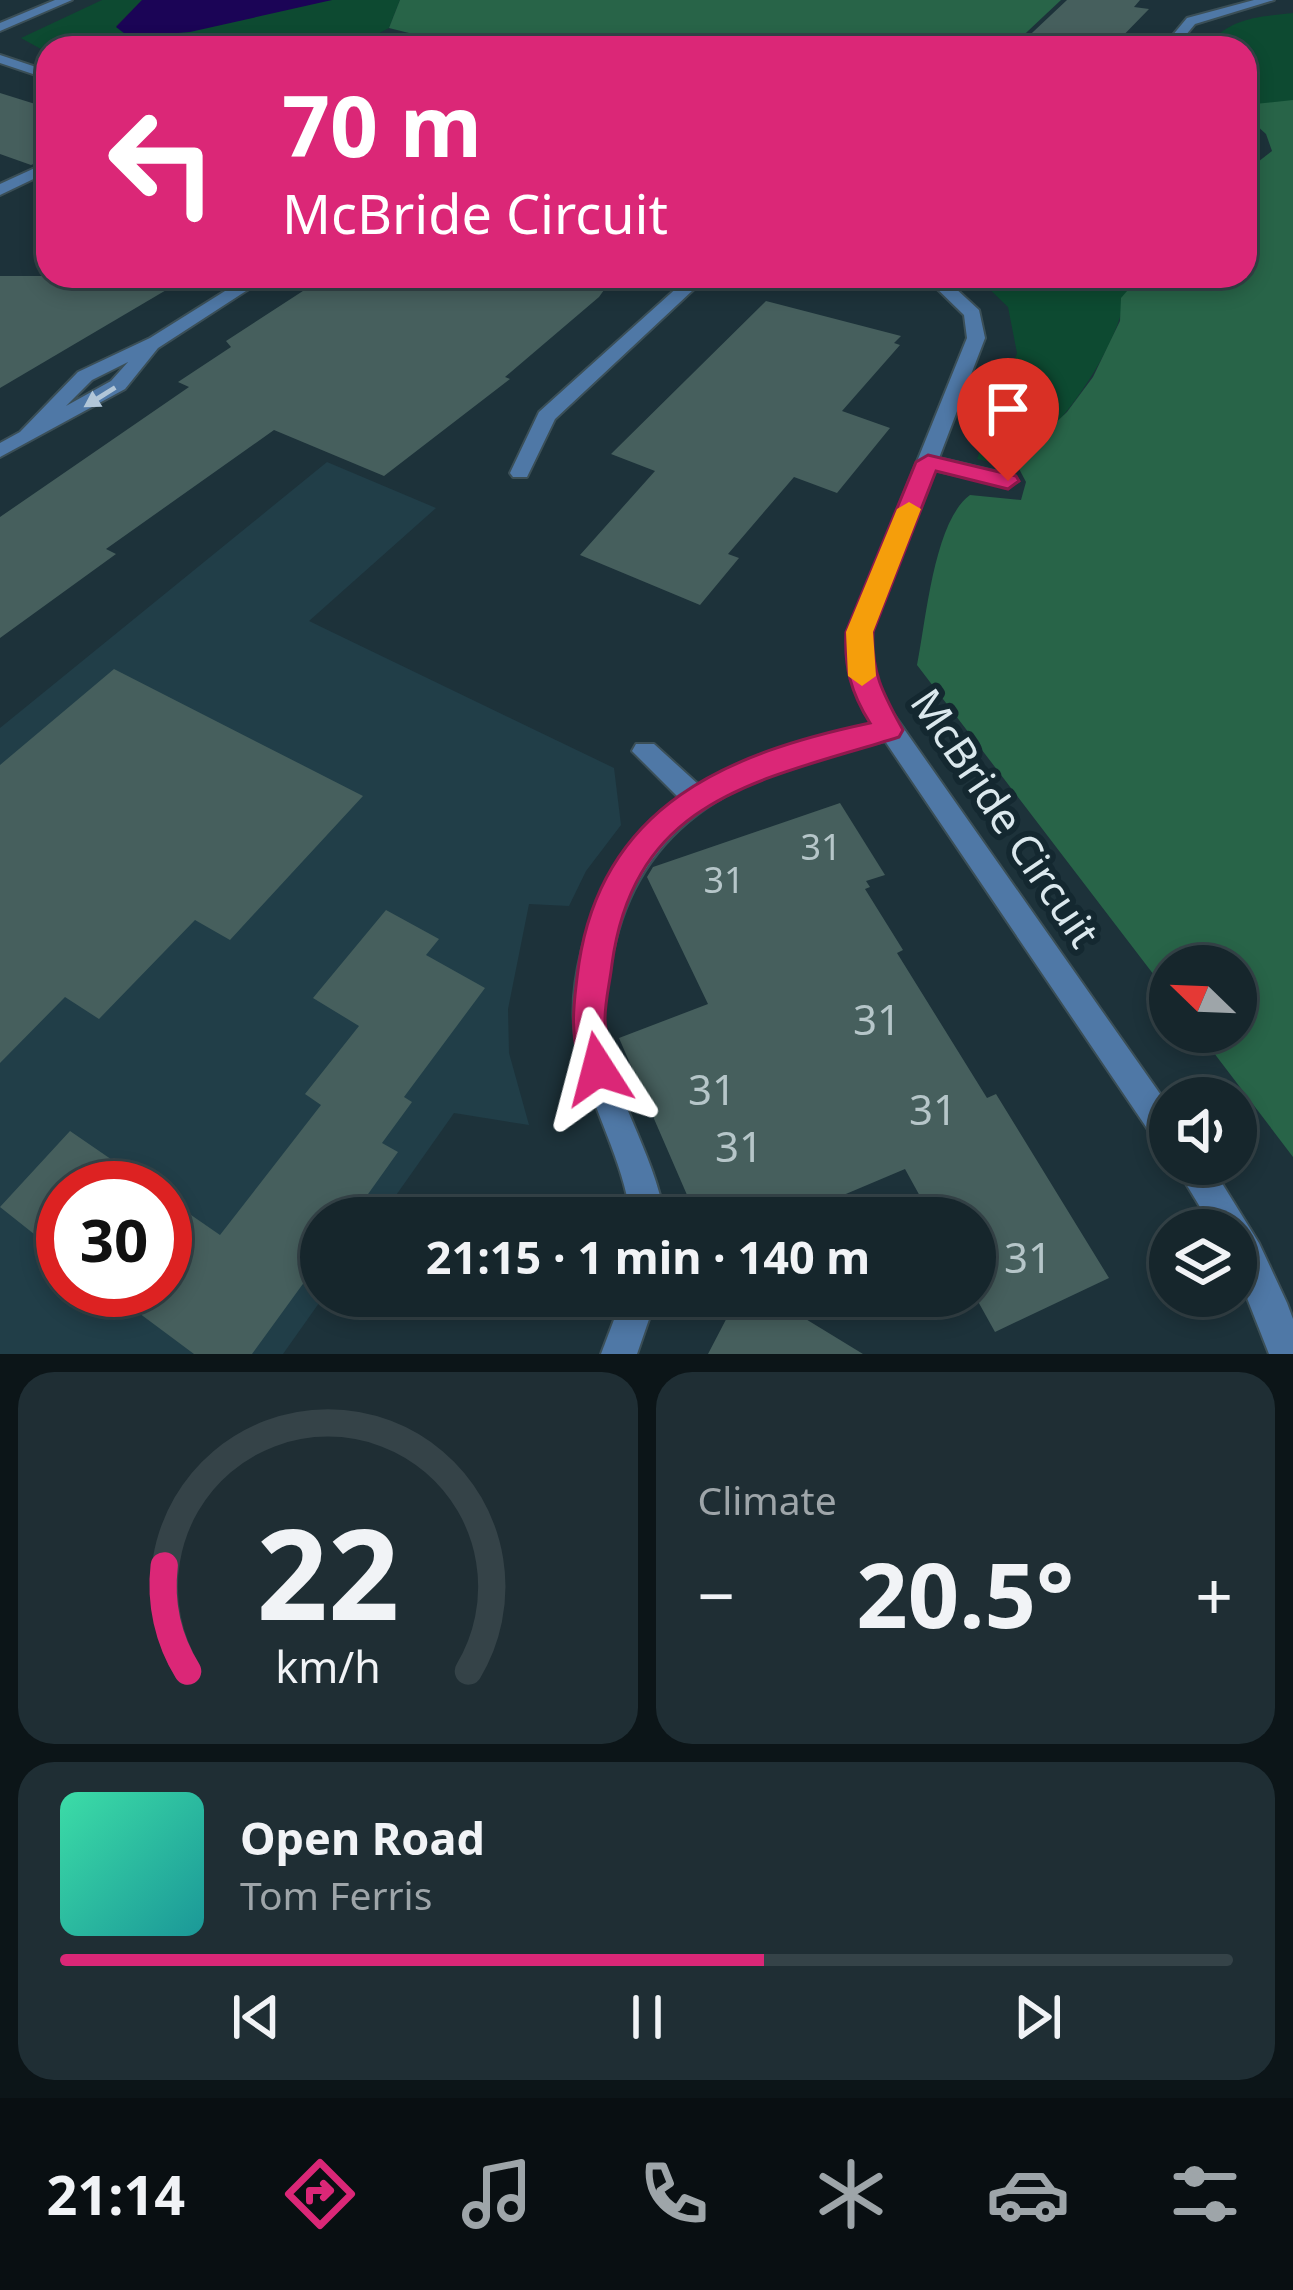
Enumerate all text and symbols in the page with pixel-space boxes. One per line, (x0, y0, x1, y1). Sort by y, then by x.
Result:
text: 70 m (282, 67, 482, 182)
icon: left (84, 84, 240, 240)
text: McBride Circuit (282, 176, 668, 250)
pin (957, 358, 1059, 481)
icon: arrive (975, 376, 1041, 442)
one-way arrow (83, 385, 116, 407)
street label: McBride Circuit (899, 677, 1114, 958)
house number: 31 (800, 822, 842, 871)
house number: 31 (703, 855, 745, 904)
north arrow (1149, 945, 1257, 1053)
map controls (1149, 945, 1257, 1317)
house number: 31 (853, 990, 901, 1047)
position arrow (535, 1006, 661, 1132)
house number: 31 (688, 1060, 736, 1117)
button: sound (1149, 1077, 1257, 1185)
house number: 31 (909, 1080, 957, 1137)
house number: 31 (715, 1117, 763, 1174)
speed limit sign: 30 (36, 1161, 192, 1317)
button: layers (1149, 1209, 1257, 1317)
text: 21:15 · 1 min · 140 m (426, 1226, 870, 1287)
house number: 31 (1004, 1228, 1052, 1285)
text: Climate (698, 1473, 837, 1526)
text: 22 (256, 1487, 399, 1657)
text: 20.5° (856, 1532, 1074, 1654)
text: − (698, 1549, 735, 1639)
text: + (1195, 1549, 1233, 1639)
text: km/h (275, 1637, 380, 1696)
text: Open Road (240, 1807, 485, 1868)
text: Tom Ferris (240, 1868, 432, 1921)
icon: previous (223, 1984, 289, 2050)
icon: pause (614, 1984, 680, 2050)
icon: next (1005, 1984, 1071, 2050)
icon: directions (278, 2152, 362, 2236)
icon: music (455, 2152, 539, 2236)
icon: phone (632, 2152, 716, 2236)
icon: climate (809, 2152, 893, 2236)
icon: car (986, 2152, 1070, 2236)
icon: filters (1163, 2152, 1247, 2236)
text: 21:14 (46, 2157, 185, 2231)

